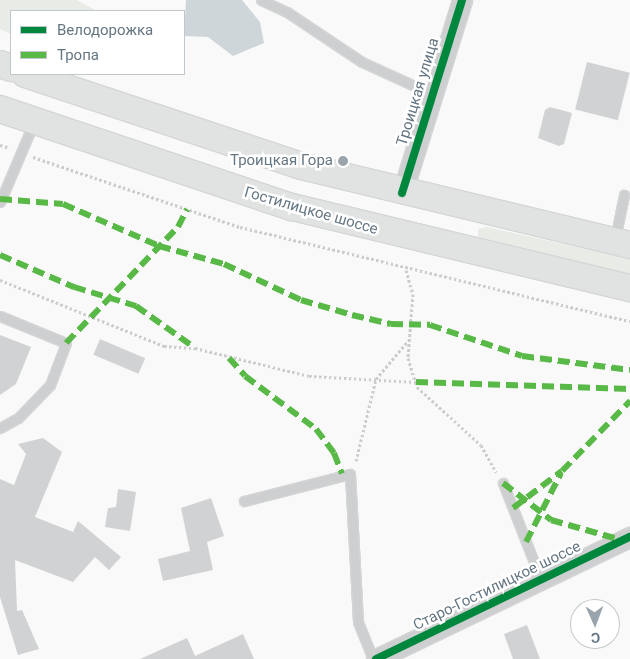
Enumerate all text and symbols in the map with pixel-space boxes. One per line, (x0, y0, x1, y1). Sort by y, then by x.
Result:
legend (10, 10, 185, 75)
text: Велодорожка (57, 21, 153, 39)
street label: Троицкая улица (393, 36, 443, 148)
text: Тропа (57, 46, 99, 64)
place label: Троицкая Гора (230, 152, 333, 170)
marker: Троицкая Гора (337, 155, 349, 167)
street label: Гостилицкое шоссе (242, 183, 380, 239)
street label: Старо-Гостилицкое шоссе (410, 538, 584, 634)
north arrow (570, 599, 620, 649)
text: С (591, 630, 600, 646)

